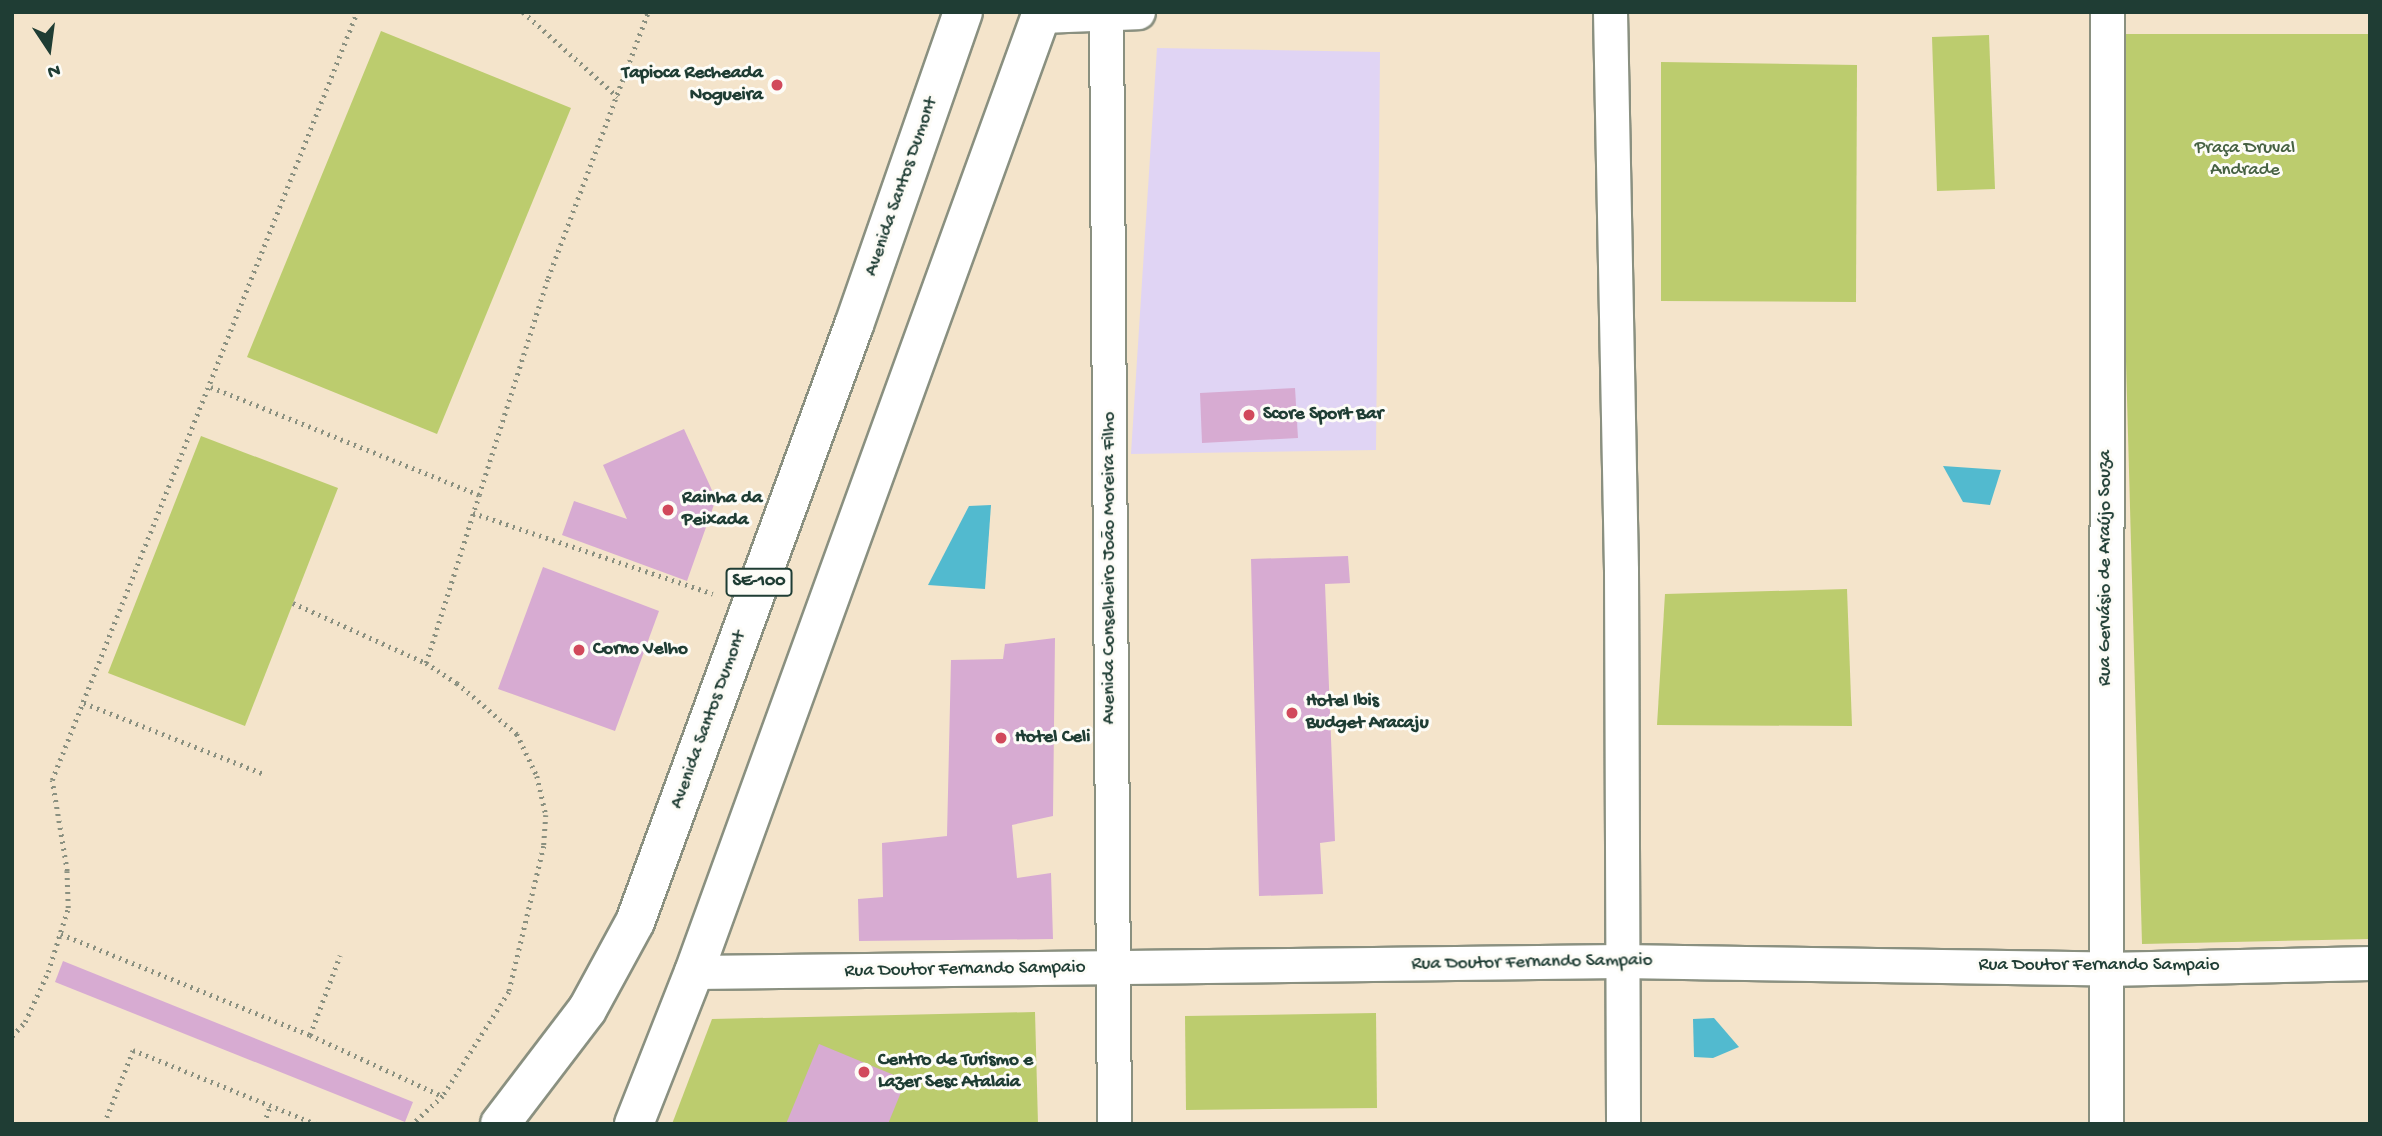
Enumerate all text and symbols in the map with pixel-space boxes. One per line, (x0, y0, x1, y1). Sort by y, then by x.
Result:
north arrow (14, 14, 84, 84)
text: N (45, 57, 62, 83)
place label: Tapioca Recheada Nogueira (622, 63, 763, 107)
marker: Tapioca Recheada Nogueira (769, 77, 785, 93)
street label: Avenida Santos Dumont (861, 95, 943, 279)
park label: Praça Druval Andrade (2195, 138, 2295, 182)
place label: Score Sport Bar (1263, 404, 1383, 426)
marker: Score Sport Bar (1241, 407, 1257, 423)
street label: Avenida Conselheiro João Moreira Filho (1099, 412, 1121, 724)
street label: Rua Gervásio de Araújo Souza (2095, 450, 2117, 686)
place label: Rainha da Peixada (682, 488, 763, 532)
marker: Rainha da Peixada (660, 502, 676, 518)
road number: SE-100 (724, 568, 794, 596)
street label: Avenida Santos Dumont (666, 628, 752, 812)
place label: Corno Velho (593, 639, 688, 661)
marker: Corno Velho (571, 642, 587, 658)
place label: Hotel Ibis Budget Aracaju (1306, 691, 1429, 735)
marker: Hotel Ibis Budget Aracaju (1284, 705, 1300, 721)
place label: Hotel Celi (1015, 727, 1090, 749)
marker: Hotel Celi (993, 730, 1009, 746)
street label: Rua Doutor Fernando Sampaio (1411, 949, 1653, 977)
street label: Rua Doutor Fernando Sampaio (1978, 955, 2220, 977)
street label: Rua Doutor Fernando Sampaio (844, 956, 1086, 984)
place label: Centro de Turismo e Lazer Sesc Atalaia (878, 1050, 1033, 1094)
marker: Centro de Turismo e Lazer Sesc Atalaia (856, 1064, 872, 1080)

